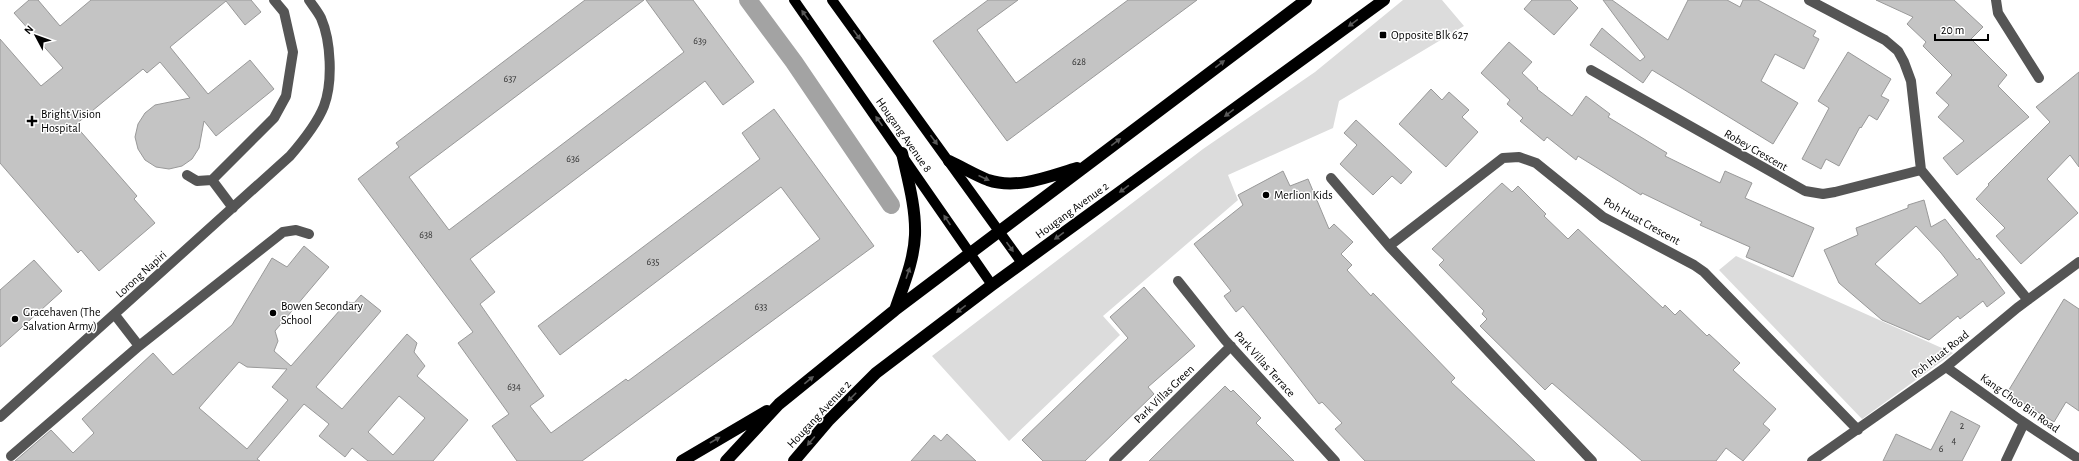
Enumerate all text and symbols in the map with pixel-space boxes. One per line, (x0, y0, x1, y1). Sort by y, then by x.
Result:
one-way arrow (801, 10, 809, 20)
north arrow (16, 16, 56, 56)
scale bar (1935, 16, 1988, 42)
one-way arrow (1347, 19, 1358, 27)
text: N (22, 23, 35, 36)
text: 20 m (1941, 24, 1964, 36)
place label: Opposite Blk 627 (1391, 29, 1468, 41)
one-way arrow (853, 30, 861, 41)
marker: Opposite Blk 627 (1378, 30, 1388, 40)
house number: 639 (693, 36, 707, 46)
house number: 628 (1072, 57, 1086, 67)
one-way arrow (1215, 60, 1226, 68)
house number: 637 (504, 74, 517, 84)
street label: Hougang Avenue 8 (874, 96, 934, 175)
place label: Bright Vision Hospital (41, 108, 101, 134)
one-way arrow (1224, 109, 1235, 117)
marker: Bright Vision Hospital (26, 115, 38, 127)
one-way arrow (875, 116, 883, 127)
street label: Robey Crescent (1722, 127, 1790, 174)
one-way arrow (930, 135, 938, 146)
one-way arrow (1111, 138, 1122, 146)
house number: 636 (566, 154, 580, 164)
one-way arrow (978, 175, 990, 181)
street label: Hougang Avenue 2 (1033, 179, 1111, 241)
one-way arrow (1119, 185, 1130, 194)
place label: Merlion Kids (1274, 189, 1333, 201)
marker: Merlion Kids (1261, 190, 1271, 200)
street label: Poh Huat Crescent (1602, 195, 1682, 247)
one-way arrow (943, 215, 951, 225)
house number: 638 (419, 230, 433, 240)
one-way arrow (1053, 232, 1064, 240)
one-way arrow (1006, 242, 1014, 252)
street label: Lorong Napiri (113, 248, 169, 300)
house number: 635 (647, 257, 660, 267)
one-way arrow (905, 266, 911, 278)
place label: Bowen Secondary School (281, 300, 363, 326)
house number: 633 (755, 302, 767, 312)
one-way arrow (955, 304, 966, 313)
place label: Gracehaven (The Salvation Army) (23, 306, 101, 333)
marker: Bowen Secondary School (268, 308, 278, 318)
marker: Gracehaven (The Salvation Army) (10, 314, 20, 324)
street label: Poh Huat Road (1909, 328, 1971, 380)
street label: Park Villas Terrace (1232, 329, 1298, 399)
street label: Park Villas Green (1132, 362, 1196, 426)
street label: Kang Choo Bin Road (1978, 371, 2062, 435)
one-way arrow (804, 375, 815, 384)
street label: Hougang Avenue 2 (785, 378, 854, 450)
house number: 634 (507, 382, 521, 392)
one-way arrow (847, 392, 857, 402)
house number: 2 (1960, 421, 1965, 431)
one-way arrow (807, 436, 816, 446)
house number: 4 (1952, 436, 1957, 446)
one-way arrow (710, 437, 721, 444)
house number: 6 (1939, 444, 1944, 454)

